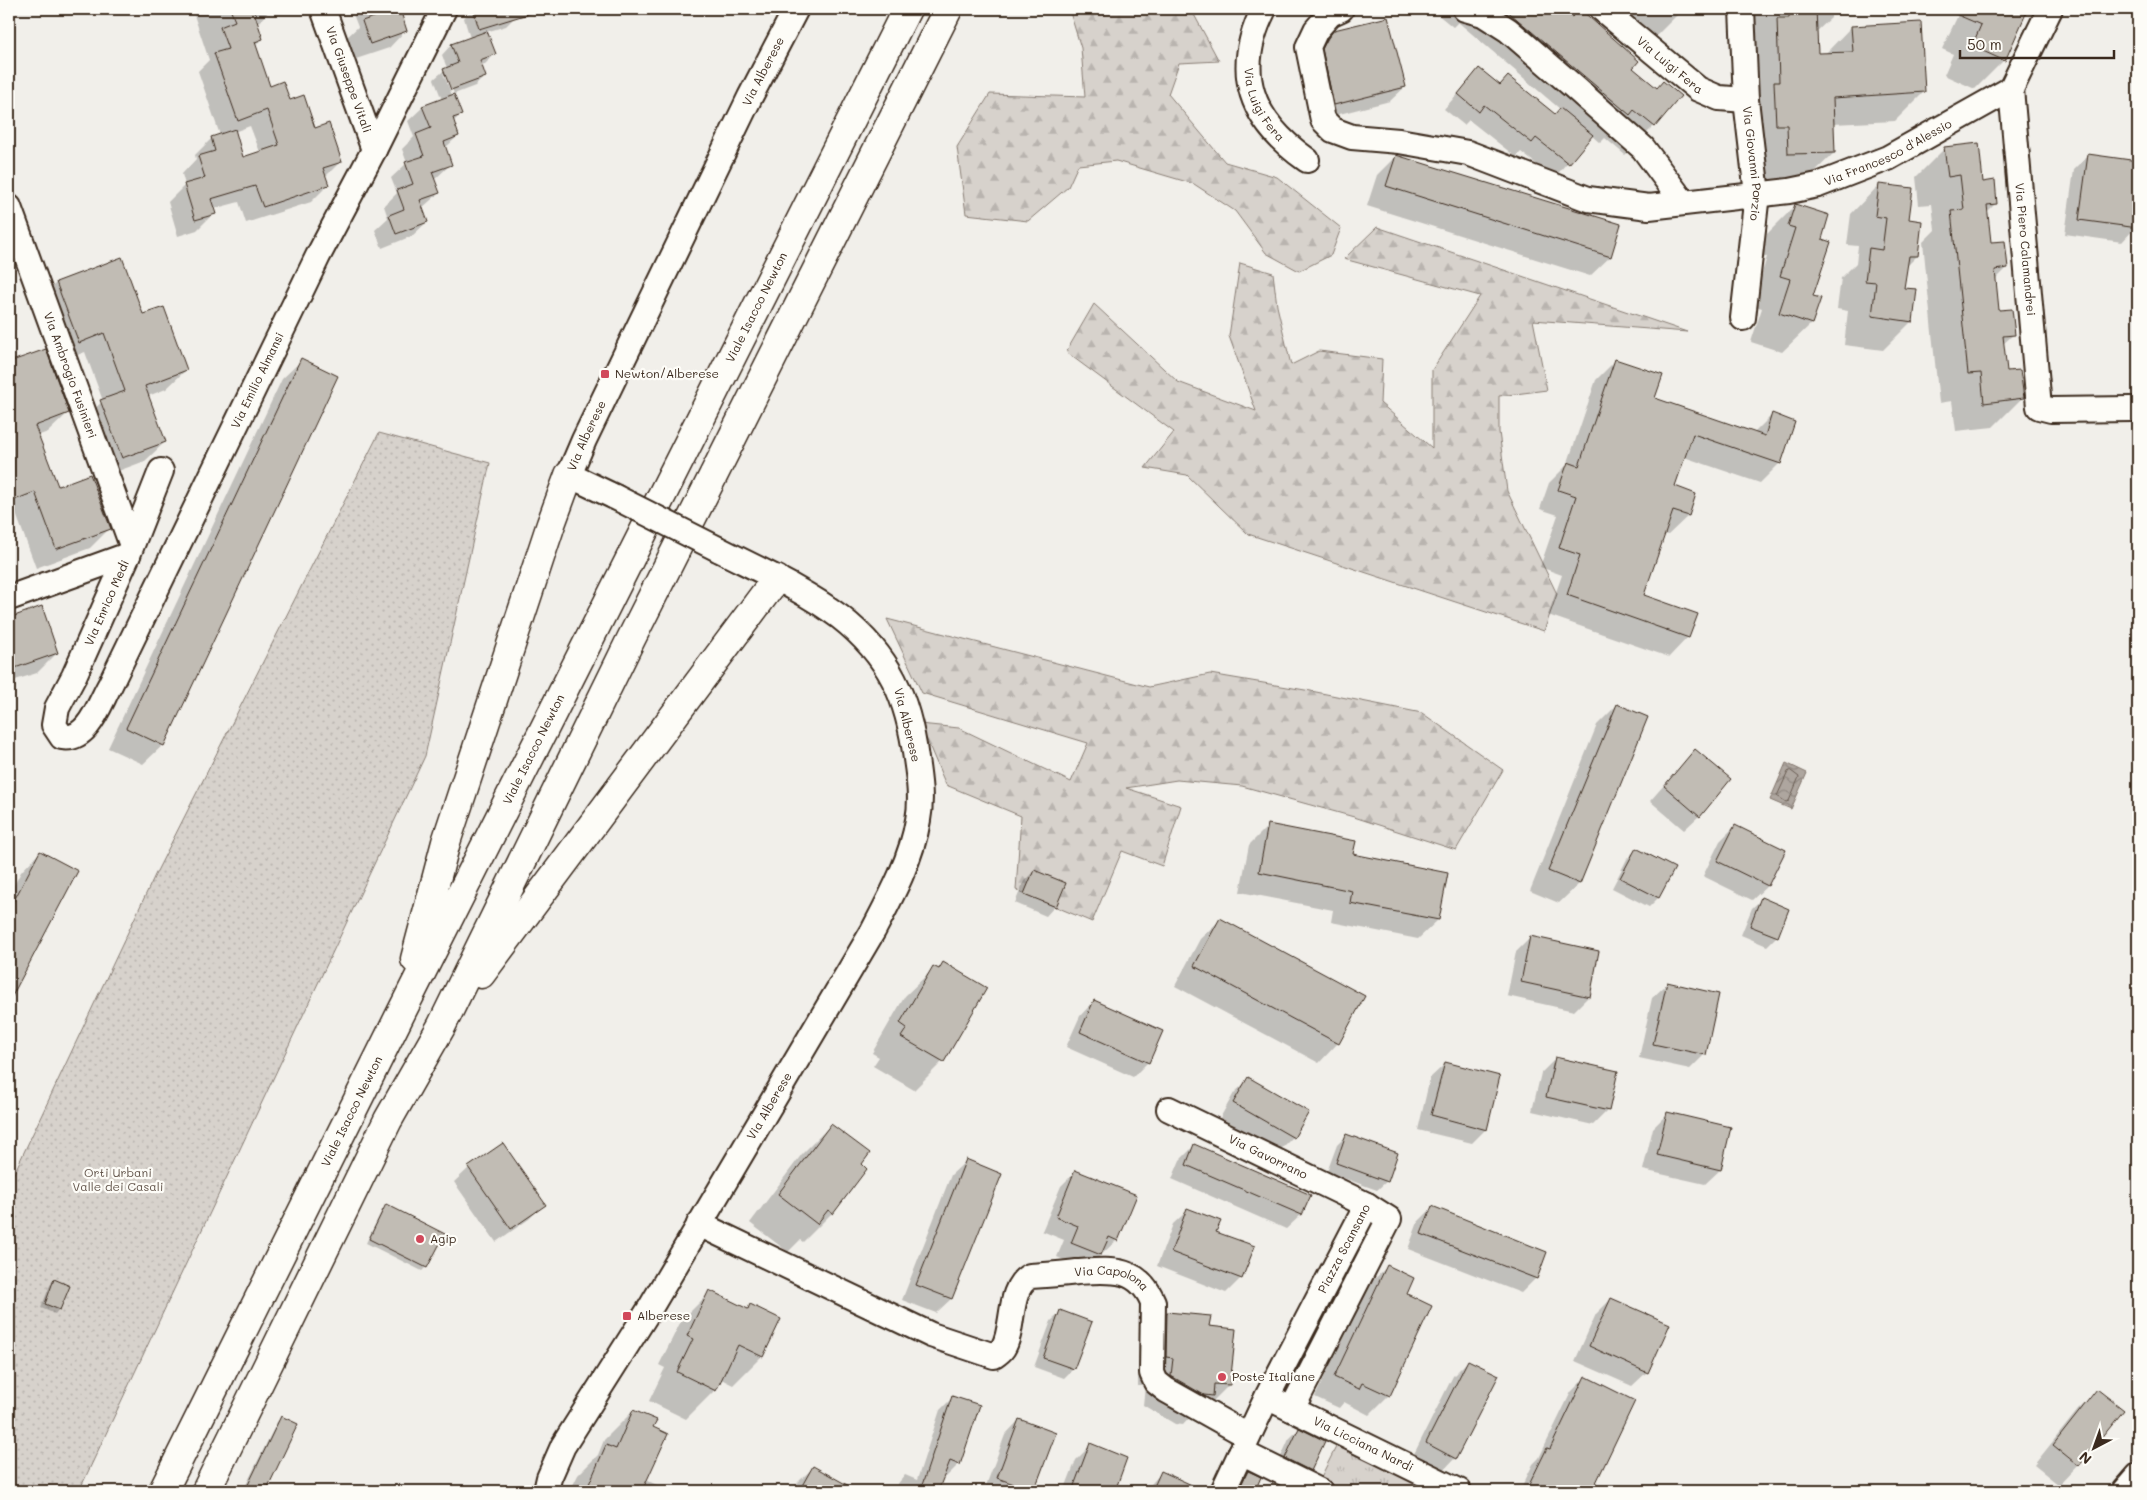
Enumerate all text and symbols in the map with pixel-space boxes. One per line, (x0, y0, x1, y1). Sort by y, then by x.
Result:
street label: Via Giuseppe Vitali (323, 24, 376, 135)
scale bar (1960, 28, 2113, 60)
street label: Via Luigi Fera (1634, 32, 1705, 97)
street label: Via Alberese (738, 34, 787, 108)
text: 50 m (1967, 34, 2002, 54)
street label: Via Luigi Fera (1241, 67, 1288, 144)
street label: Via Giovanni Porzio (1740, 105, 1766, 222)
street label: Via Francesco d'Alessio (1822, 115, 1954, 189)
street label: Via Piero Calamandrei (2012, 182, 2040, 316)
street label: Viale Isacco Newton (721, 249, 790, 365)
street label: Via Ambrogio Fusinieri (41, 309, 101, 440)
street label: Via Emilio Almansi (227, 329, 287, 431)
place label: Newton/Alberese (615, 365, 719, 381)
marker: Newton/Alberese (599, 368, 611, 380)
street label: Via Alberese (563, 397, 609, 473)
street label: Via Enrico Medi (80, 557, 132, 648)
street label: Via Alberese (891, 686, 925, 763)
street label: Viale Isacco Newton (498, 691, 567, 807)
street label: Viale Isacco Newton (317, 1053, 385, 1169)
street label: Via Alberese (742, 1069, 795, 1142)
street label: Via Gavorrano (1226, 1130, 1311, 1182)
park label: Orti Urbani Valle dei Casali (72, 1164, 164, 1194)
street label: Piazza Scansano (1314, 1201, 1373, 1296)
place label: Agip (430, 1230, 456, 1246)
marker: Agip (414, 1233, 426, 1245)
street label: Via Capolona (1074, 1262, 1153, 1294)
place label: Alberese (637, 1307, 690, 1323)
marker: Alberese (621, 1310, 633, 1322)
place label: Poste Italiane (1232, 1368, 1315, 1384)
marker: Poste Italiane (1216, 1371, 1228, 1383)
street label: Via Licciana Nardi (1311, 1412, 1416, 1475)
north arrow (2070, 1422, 2120, 1472)
text: N (2075, 1448, 2095, 1469)

